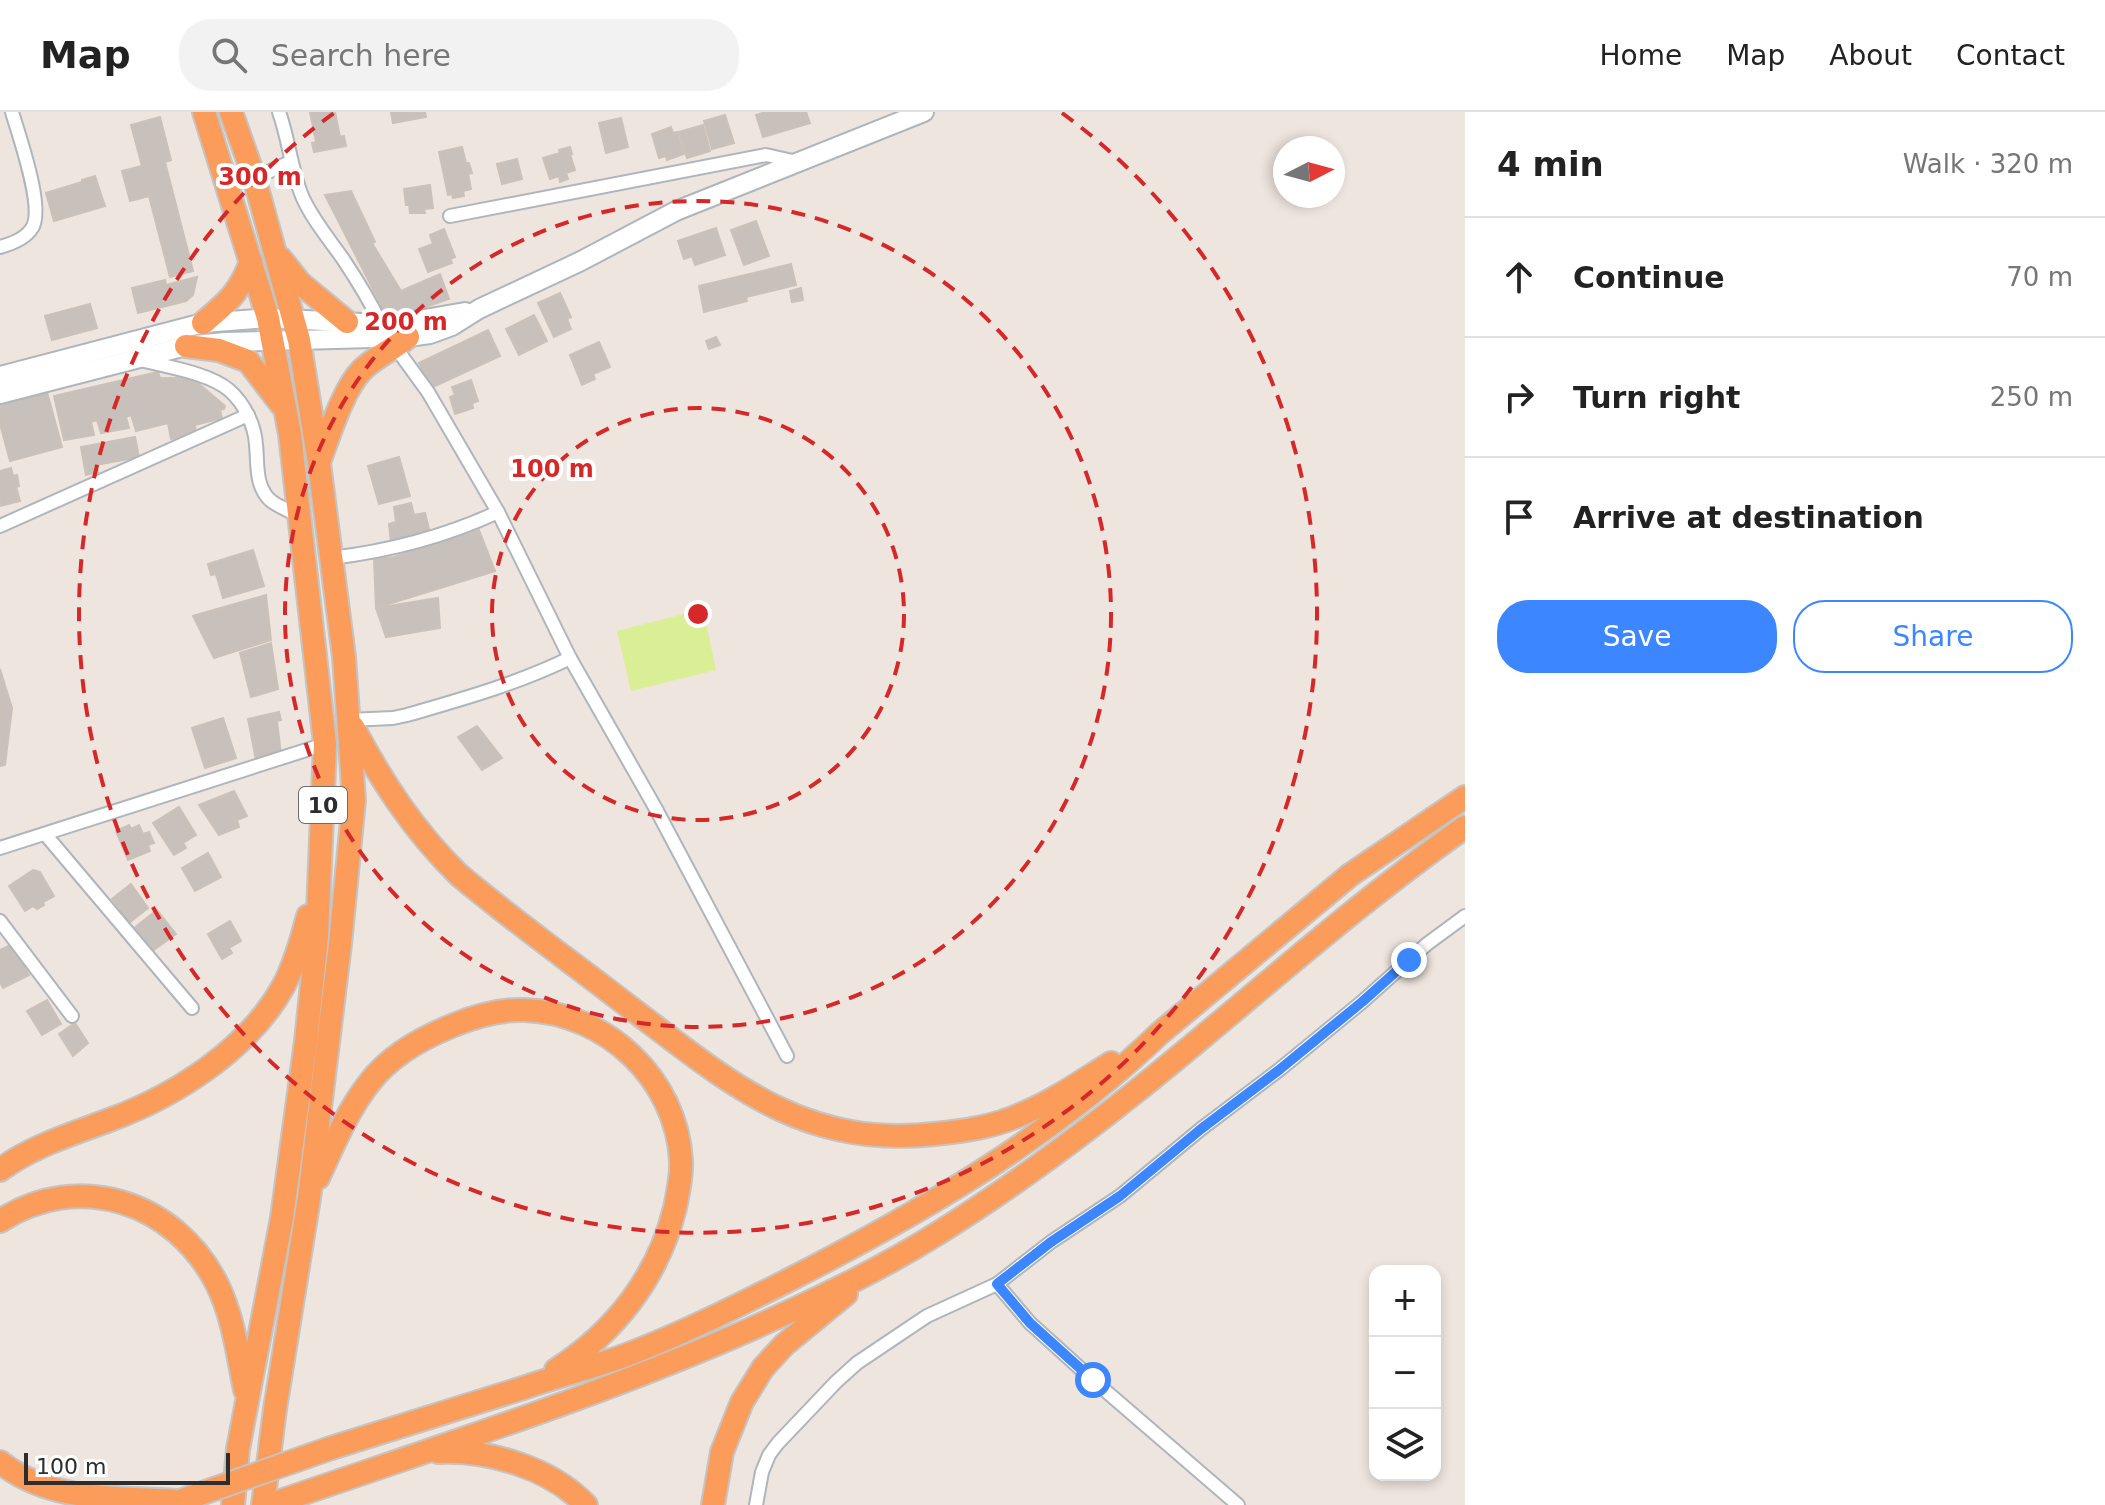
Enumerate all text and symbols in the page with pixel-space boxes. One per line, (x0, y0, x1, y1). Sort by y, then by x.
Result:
search box (179, 19, 739, 91)
text: Map (40, 33, 131, 77)
icon: search (207, 33, 251, 77)
text: Search here (271, 38, 451, 73)
text: Home (1599, 39, 1682, 72)
text: Map (1726, 39, 1785, 72)
text: About (1829, 39, 1912, 72)
text: Contact (1956, 39, 2065, 72)
north arrow (1273, 136, 1345, 208)
text: 4 min (1497, 144, 1604, 184)
text: Walk · 320 m (1903, 149, 2073, 179)
text: 300 m (218, 163, 302, 191)
icon: ahead (1497, 255, 1541, 299)
text: Continue (1573, 260, 1725, 295)
text: 70 m (2006, 262, 2073, 292)
text: 200 m (364, 308, 448, 336)
icon: right (1497, 375, 1541, 419)
text: Turn right (1573, 380, 1740, 415)
text: 250 m (1990, 382, 2073, 412)
text: 100 m (510, 455, 594, 483)
icon: arrive (1497, 495, 1541, 539)
text: Arrive at destination (1573, 500, 1924, 535)
centre of rings (684, 600, 712, 628)
button: Save (1497, 600, 1777, 673)
button: Share (1793, 600, 2073, 673)
road number: 10 (299, 787, 347, 823)
route end (1391, 942, 1427, 978)
map controls (1369, 1265, 1441, 1481)
button: + (1369, 1265, 1441, 1337)
button: − (1369, 1337, 1441, 1409)
route start (1075, 1362, 1111, 1398)
button: layers (1369, 1409, 1441, 1481)
scale bar (24, 1449, 230, 1485)
text: 100 m (36, 1454, 106, 1479)

